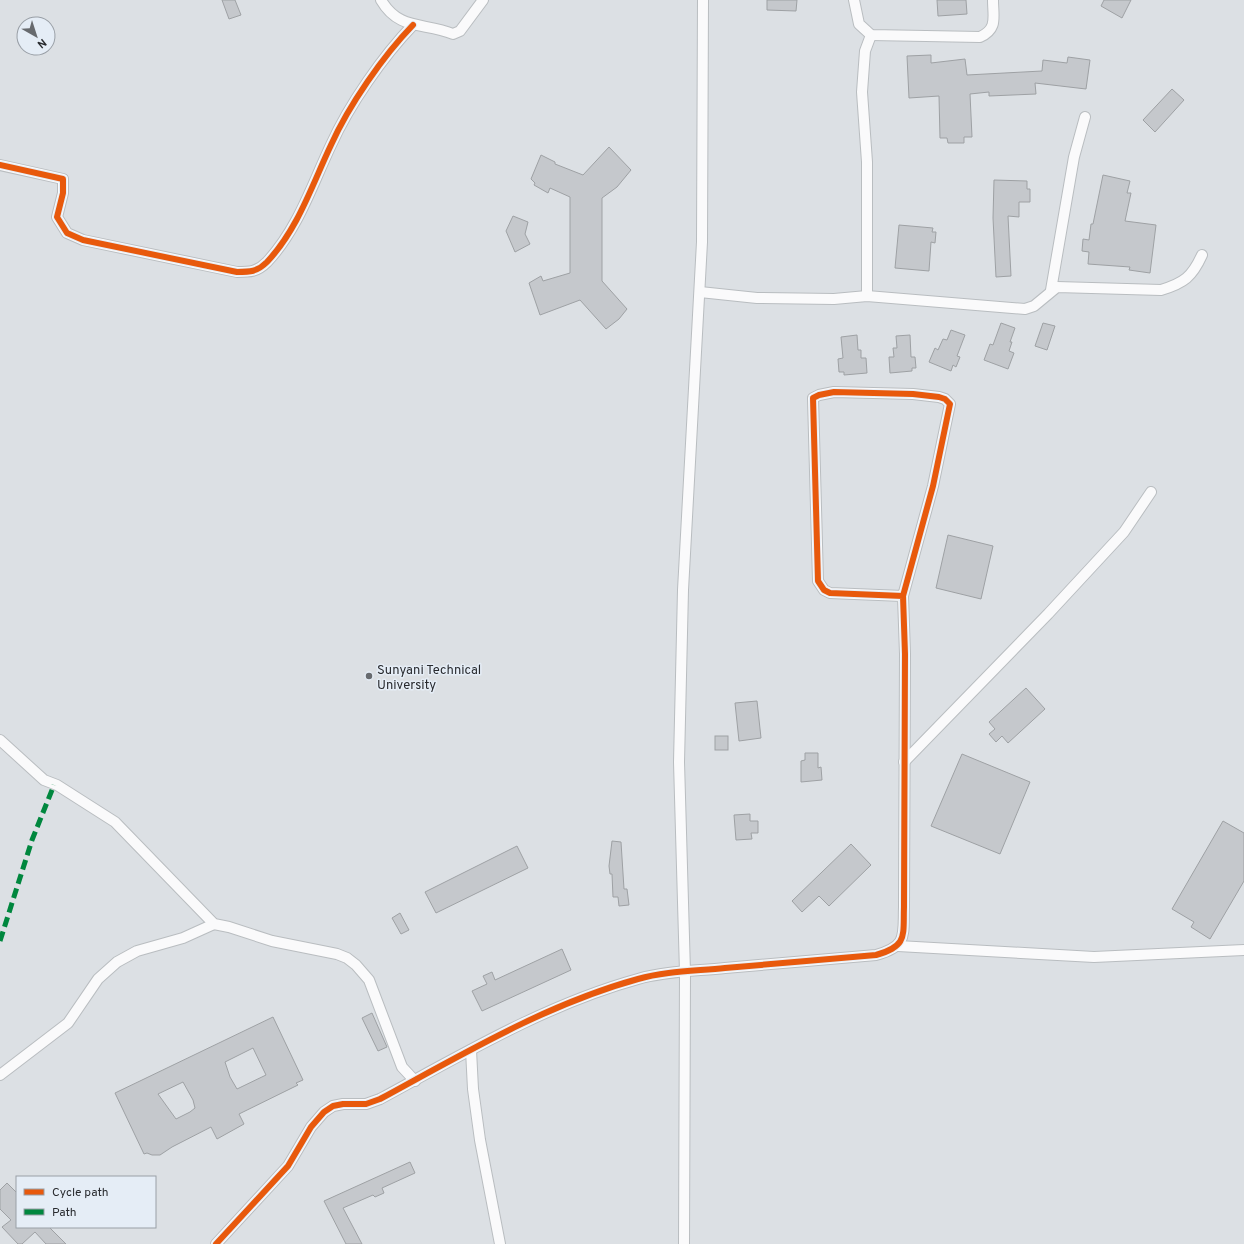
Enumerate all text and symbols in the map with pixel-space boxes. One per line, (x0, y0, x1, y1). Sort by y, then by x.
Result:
north arrow (16, 16, 56, 56)
text: N (34, 35, 49, 51)
place label: Sunyani Technical University (377, 663, 481, 694)
marker: Sunyani Technical University (364, 671, 374, 681)
legend (16, 1176, 156, 1228)
text: Cycle path (52, 1185, 109, 1201)
text: Path (52, 1205, 77, 1221)

